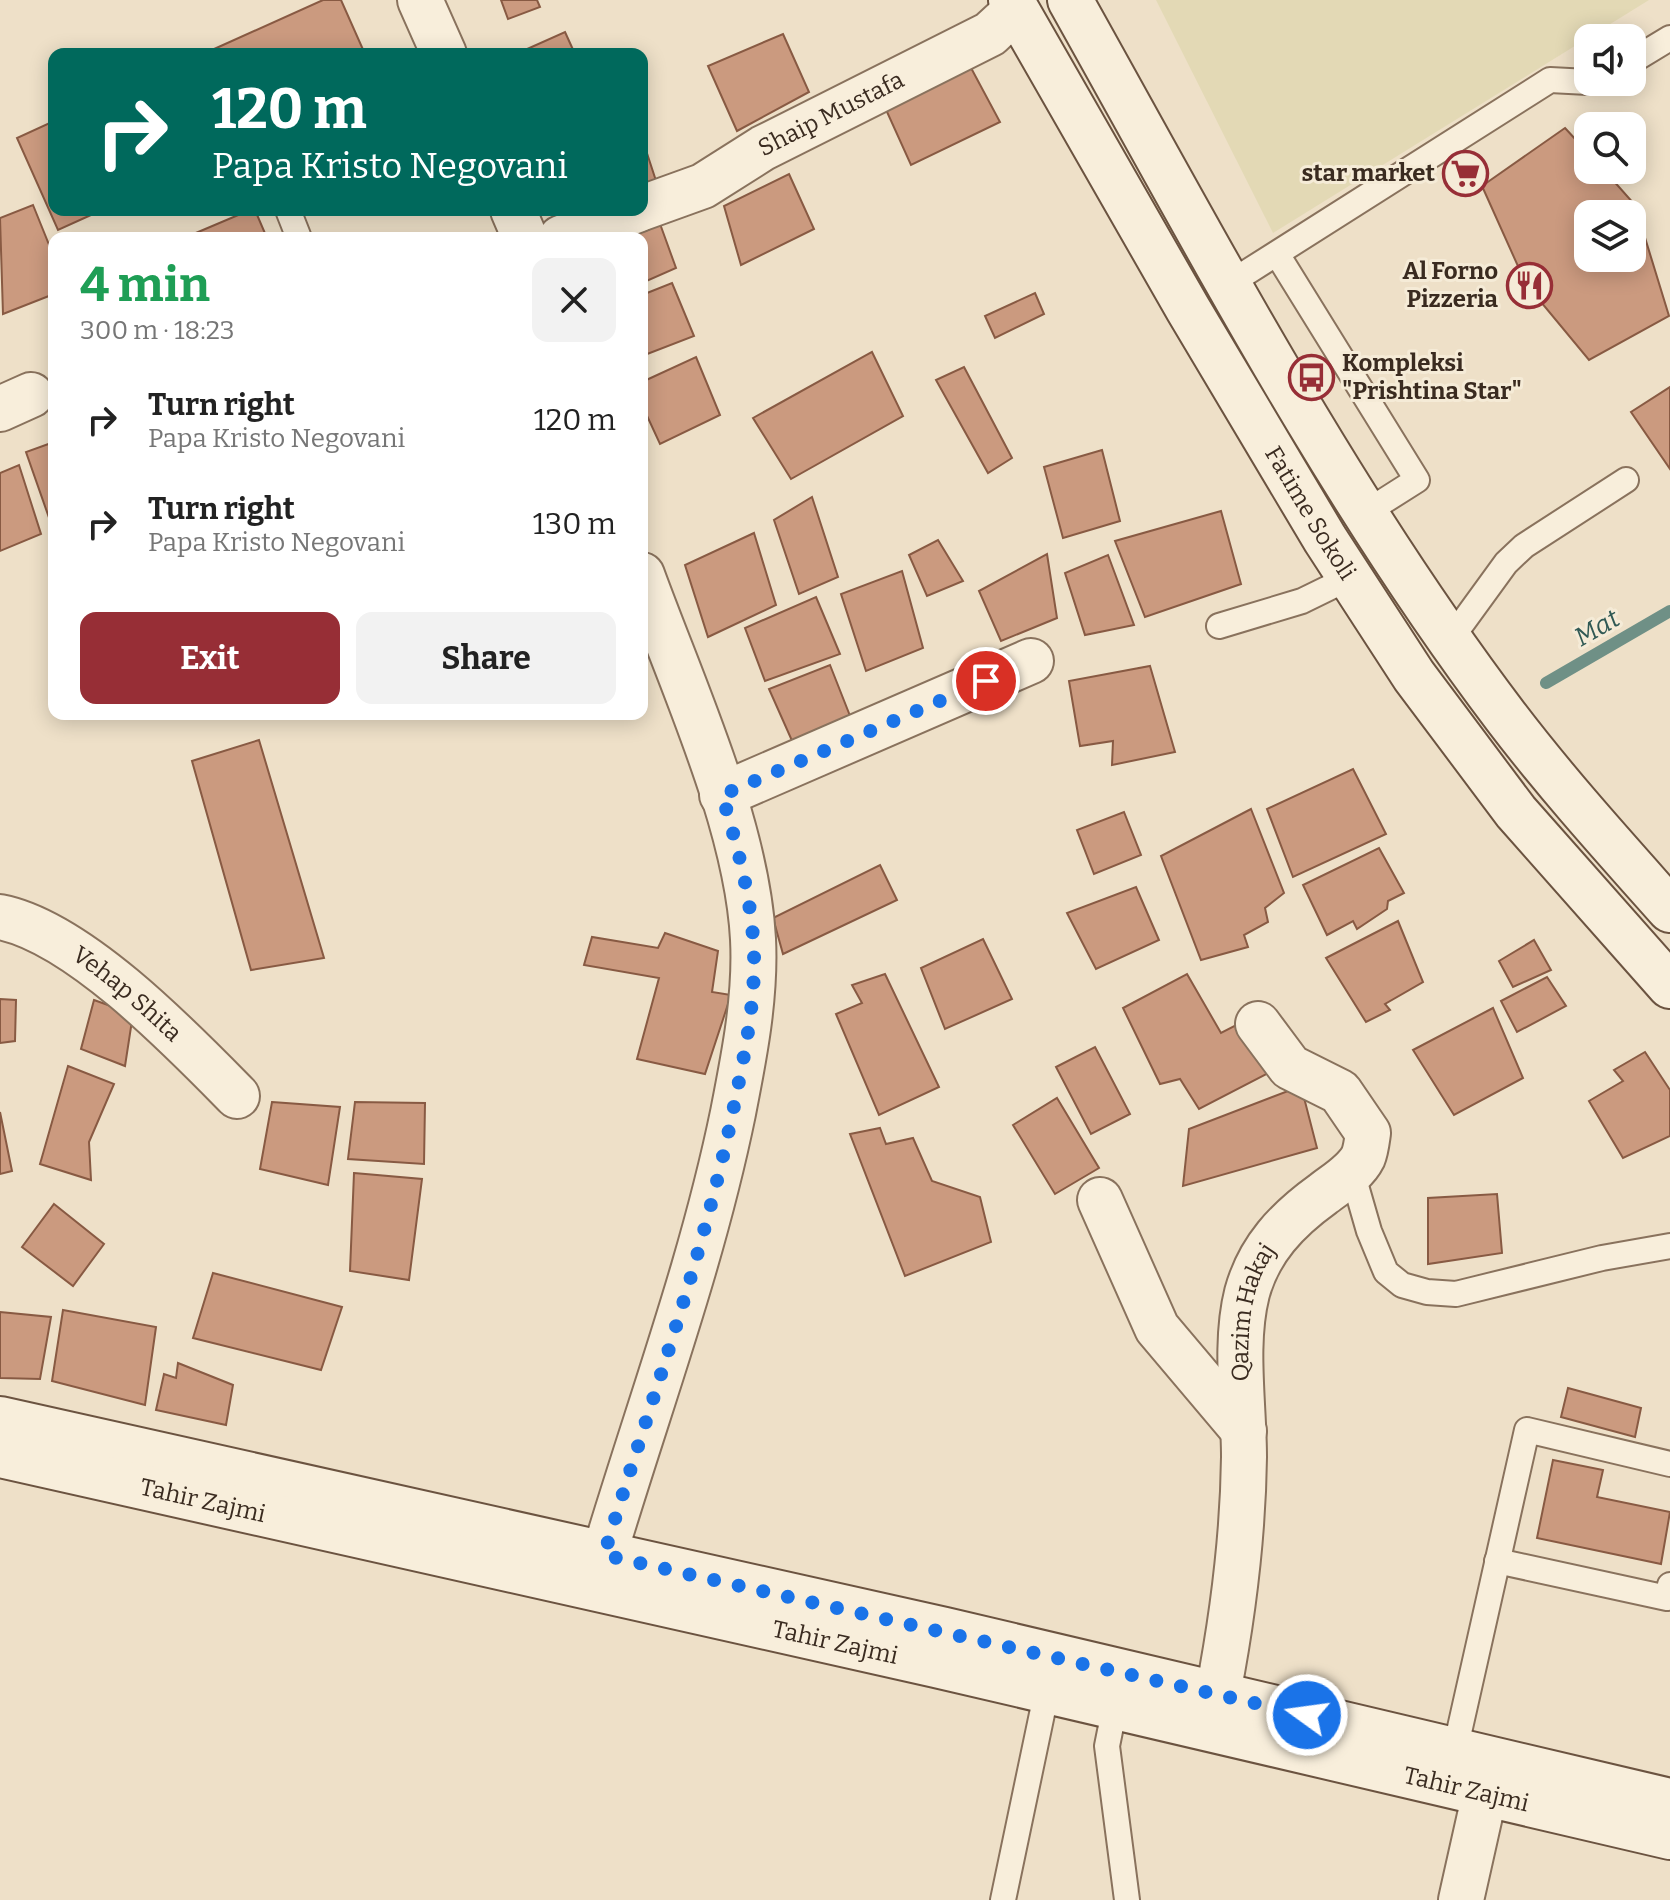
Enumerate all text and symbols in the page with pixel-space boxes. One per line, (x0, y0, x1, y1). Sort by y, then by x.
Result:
map controls (1574, 24, 1646, 272)
button: sound (1574, 24, 1646, 96)
street label: Shaip Mustafa (753, 66, 909, 162)
text: 120 m (212, 76, 367, 143)
icon: right (80, 80, 184, 184)
button: search (1574, 112, 1646, 184)
text: Papa Kristo Negovani (212, 144, 568, 188)
supermarket icon: star market (1442, 149, 1490, 197)
place label: star market (1301, 159, 1436, 187)
button: layers (1574, 200, 1646, 272)
text: 4 min (80, 256, 210, 314)
place label: Al Forno Pizzeria (1402, 257, 1499, 313)
button: close (532, 258, 616, 342)
restaurant icon: Al Forno Pizzeria (1505, 261, 1553, 309)
text: 300 m · 18:23 (80, 315, 235, 346)
place label: Kompleksi "Prishtina Star" (1342, 349, 1522, 405)
bus stop icon: Kompleksi "Prishtina Star" (1287, 353, 1335, 401)
text: Turn right (148, 387, 295, 423)
icon: right (80, 398, 124, 442)
text: 120 m (534, 402, 616, 438)
text: Papa Kristo Negovani (148, 423, 405, 454)
street label: Fatime Sokoli (1259, 441, 1362, 585)
text: Turn right (148, 491, 295, 527)
icon: right (80, 502, 124, 546)
text: 130 m (533, 506, 616, 542)
text: Papa Kristo Negovani (148, 527, 405, 558)
water label: Mat (1569, 603, 1626, 653)
button: Exit (80, 612, 340, 704)
button: Share (356, 612, 616, 704)
pin (952, 647, 1020, 715)
icon: arrive (964, 659, 1008, 703)
street label: Vehap Shita (67, 940, 188, 1047)
street label: Qazim Hakaj (1226, 1238, 1281, 1382)
street label: Tahir Zajmi (138, 1473, 268, 1528)
street label: Tahir Zajmi (770, 1615, 901, 1670)
position arrow (1265, 1673, 1349, 1757)
street label: Tahir Zajmi (1401, 1761, 1532, 1817)

